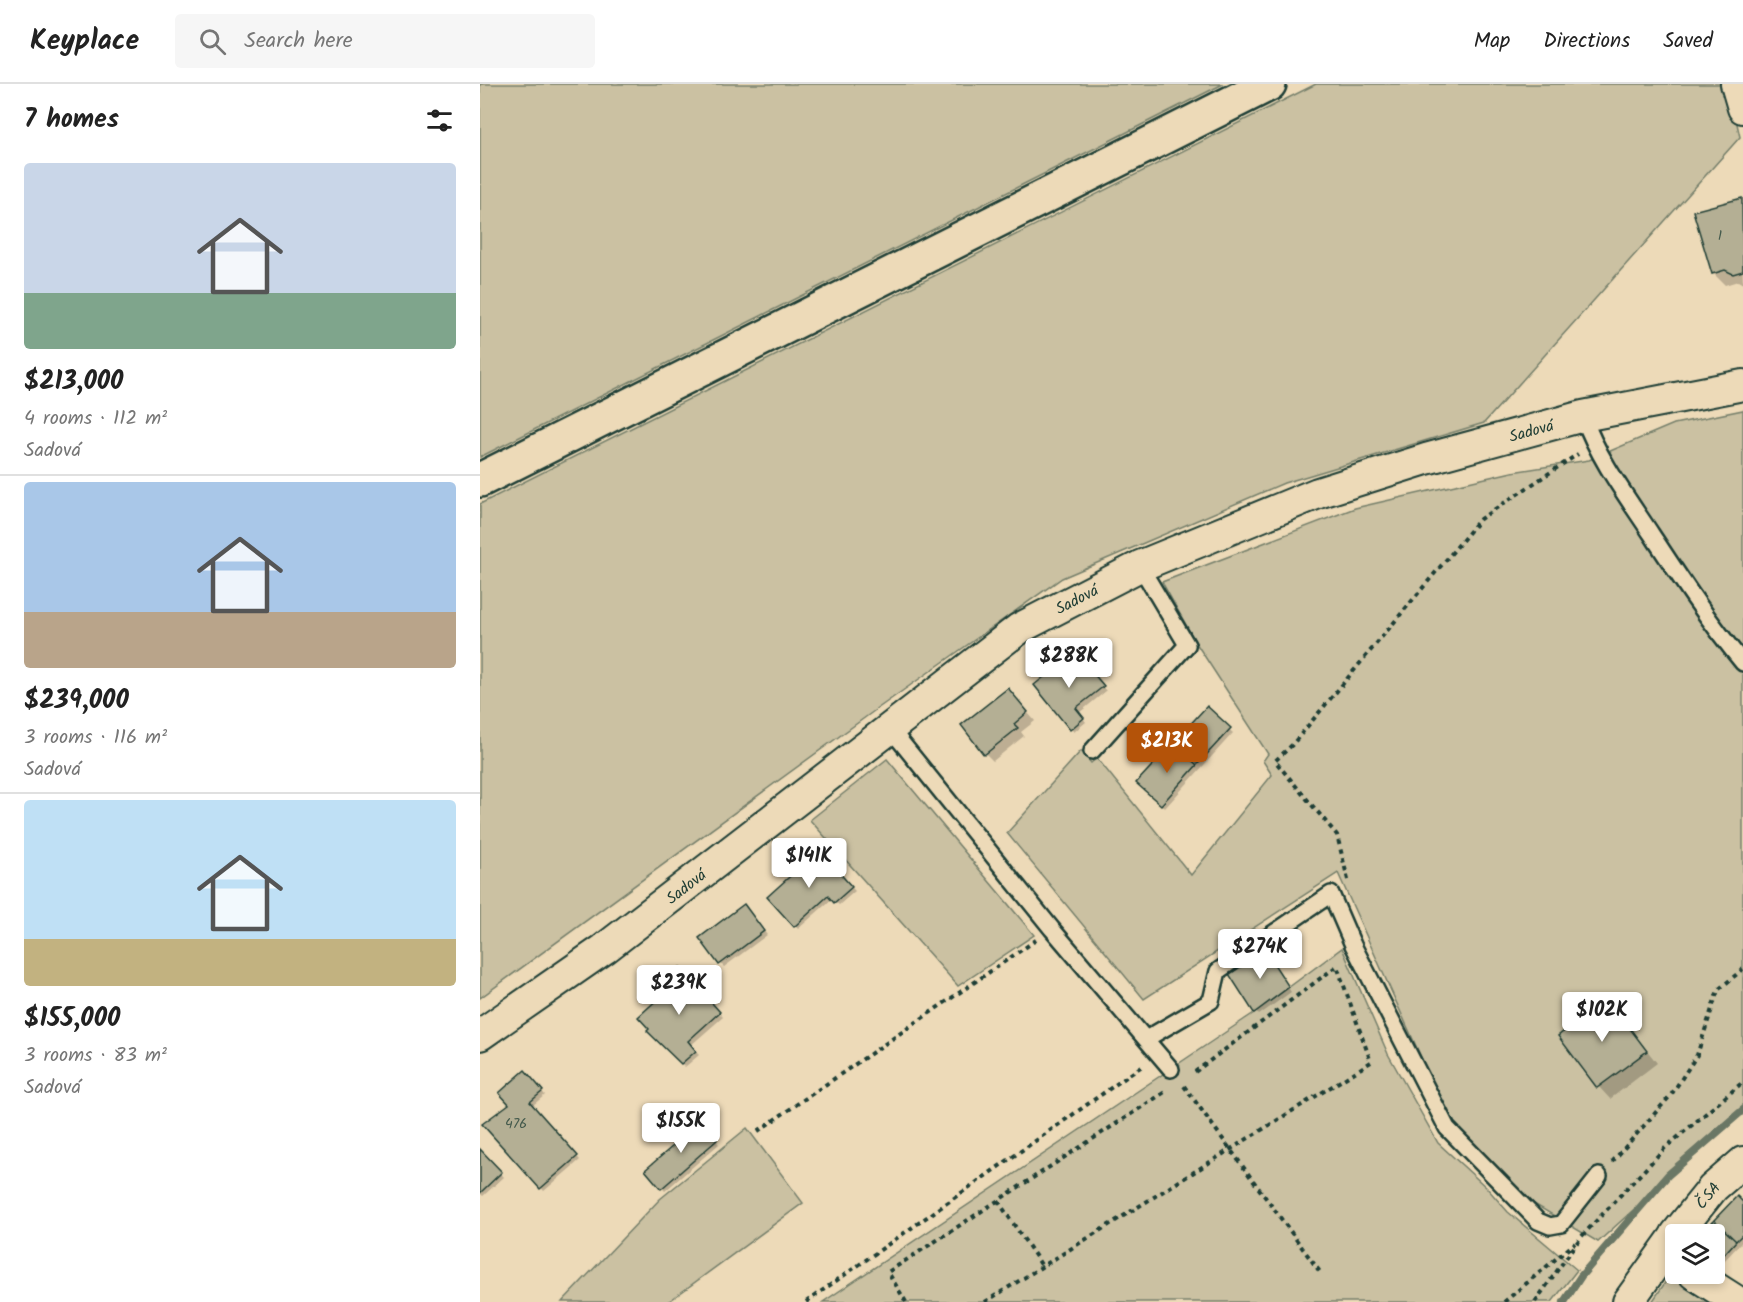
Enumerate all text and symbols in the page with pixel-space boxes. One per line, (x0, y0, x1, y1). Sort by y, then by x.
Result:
search box (175, 14, 595, 68)
text: Keyplace (30, 19, 139, 64)
text: Search here (244, 24, 353, 59)
icon: search (196, 25, 229, 58)
text: Map (1474, 25, 1510, 58)
text: Directions (1543, 25, 1630, 58)
text: Saved (1663, 25, 1713, 58)
text: 7 homes (24, 99, 119, 141)
icon: filters (423, 104, 456, 137)
icon: home (186, 202, 294, 310)
house number: 1 (1718, 225, 1722, 247)
text: $213,000 (24, 361, 123, 403)
text: 4 rooms · 112 m² (24, 403, 167, 435)
street label: Sadová (1506, 413, 1558, 450)
text: Sadová (24, 435, 81, 467)
icon: home (186, 521, 294, 629)
street label: Sadová (1051, 578, 1104, 622)
pin: $288K (1027, 638, 1111, 689)
text: $288K (1039, 641, 1099, 673)
text: $239,000 (24, 680, 129, 722)
text: 3 rooms · 116 m² (24, 722, 167, 754)
pin: $213K (1125, 723, 1209, 774)
text: $213K (1141, 726, 1193, 758)
text: Sadová (24, 754, 81, 786)
pin: $141K (767, 838, 851, 889)
icon: home (186, 839, 294, 947)
text: $141K (786, 841, 832, 873)
street label: Sadová (661, 863, 713, 911)
pin: $274K (1218, 929, 1302, 980)
text: $274K (1232, 932, 1288, 964)
pin: $239K (637, 965, 721, 1016)
text: $239K (651, 968, 707, 1000)
pin: $102K (1560, 992, 1644, 1043)
text: $102K (1576, 995, 1628, 1027)
text: $155,000 (24, 998, 120, 1040)
text: 3 rooms · 83 m² (24, 1040, 167, 1072)
text: Sadová (24, 1072, 81, 1104)
pin: $155K (639, 1103, 723, 1154)
text: $155K (656, 1106, 706, 1138)
house number: 476 (505, 1113, 527, 1135)
street label: ČSA (1690, 1176, 1727, 1215)
map controls (1665, 1224, 1725, 1284)
button: layers (1665, 1224, 1725, 1284)

